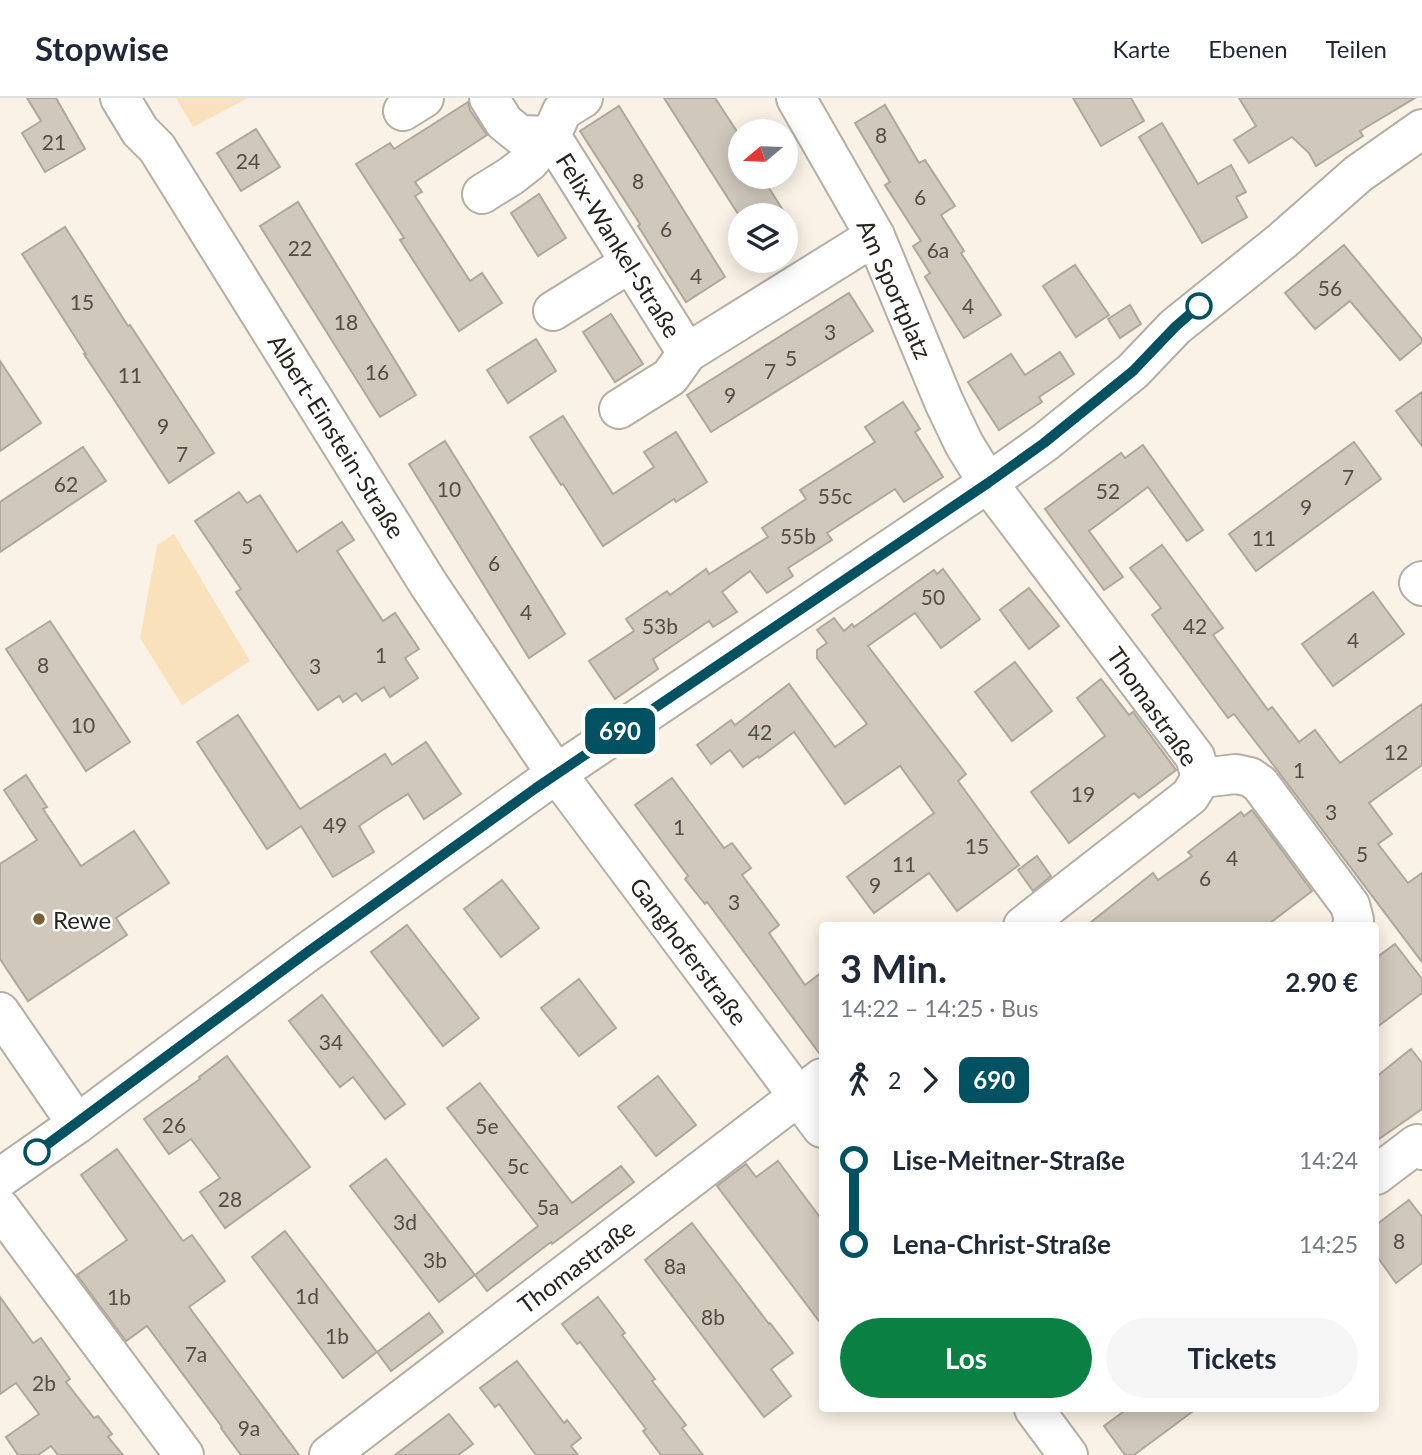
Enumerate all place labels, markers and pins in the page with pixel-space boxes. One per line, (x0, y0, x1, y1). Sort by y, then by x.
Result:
unlabelled marker (1186, 293, 1212, 319)
place label: Rewe (53, 905, 111, 934)
marker: Rewe (31, 911, 47, 927)
unlabelled marker (24, 1139, 50, 1165)

